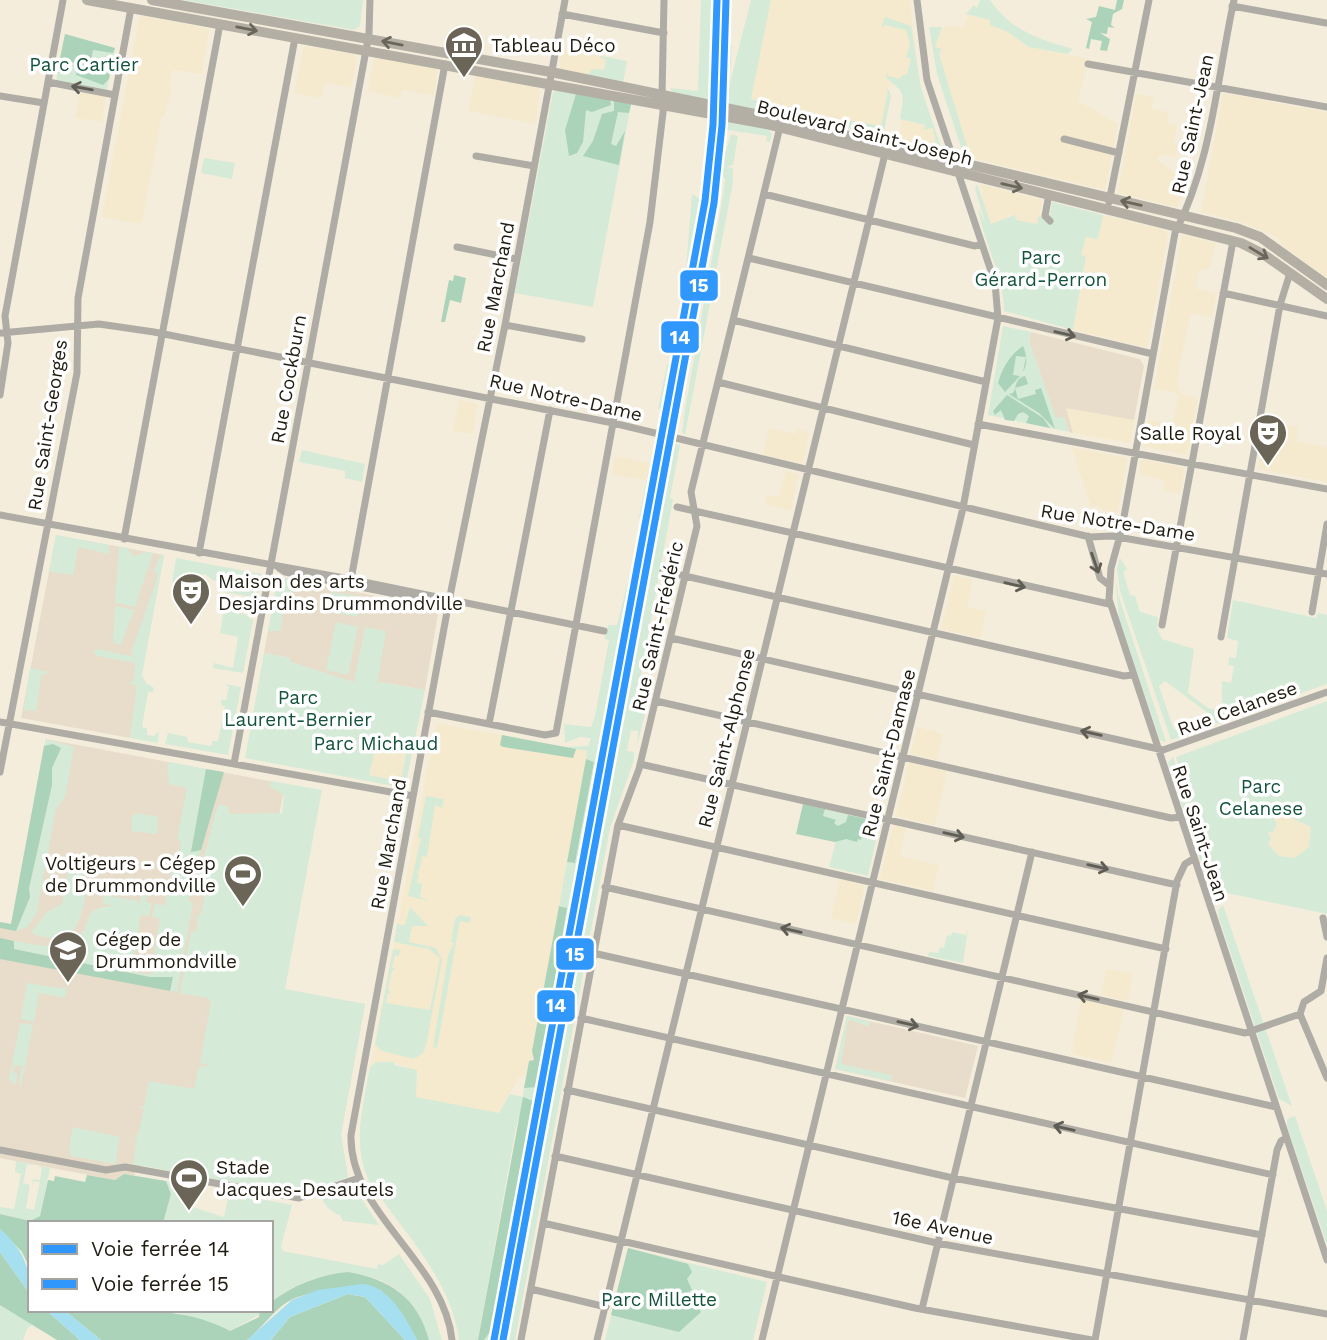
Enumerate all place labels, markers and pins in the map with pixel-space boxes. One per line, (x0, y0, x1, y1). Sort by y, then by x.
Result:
museum icon: Tableau Déco (443, 24, 485, 79)
place label: Tableau Déco (491, 34, 616, 57)
theatre icon: Salle Royal (1247, 412, 1289, 467)
place label: Salle Royal (1140, 422, 1241, 445)
place label: Maison des arts Desjardins Drummondville (218, 570, 463, 615)
theatre icon: Maison des arts Desjardins Drummondville (170, 571, 212, 626)
place label: Voltigeurs - Cégep de Drummondville (45, 852, 216, 897)
sports icon: Voltigeurs - Cégep de Drummondville (222, 853, 264, 908)
place label: Cégep de Drummondville (95, 928, 237, 973)
school or university icon: Cégep de Drummondville (47, 929, 89, 984)
place label: Stade Jacques-Desautels (216, 1156, 394, 1201)
sports icon: Stade Jacques-Desautels (168, 1157, 210, 1212)

